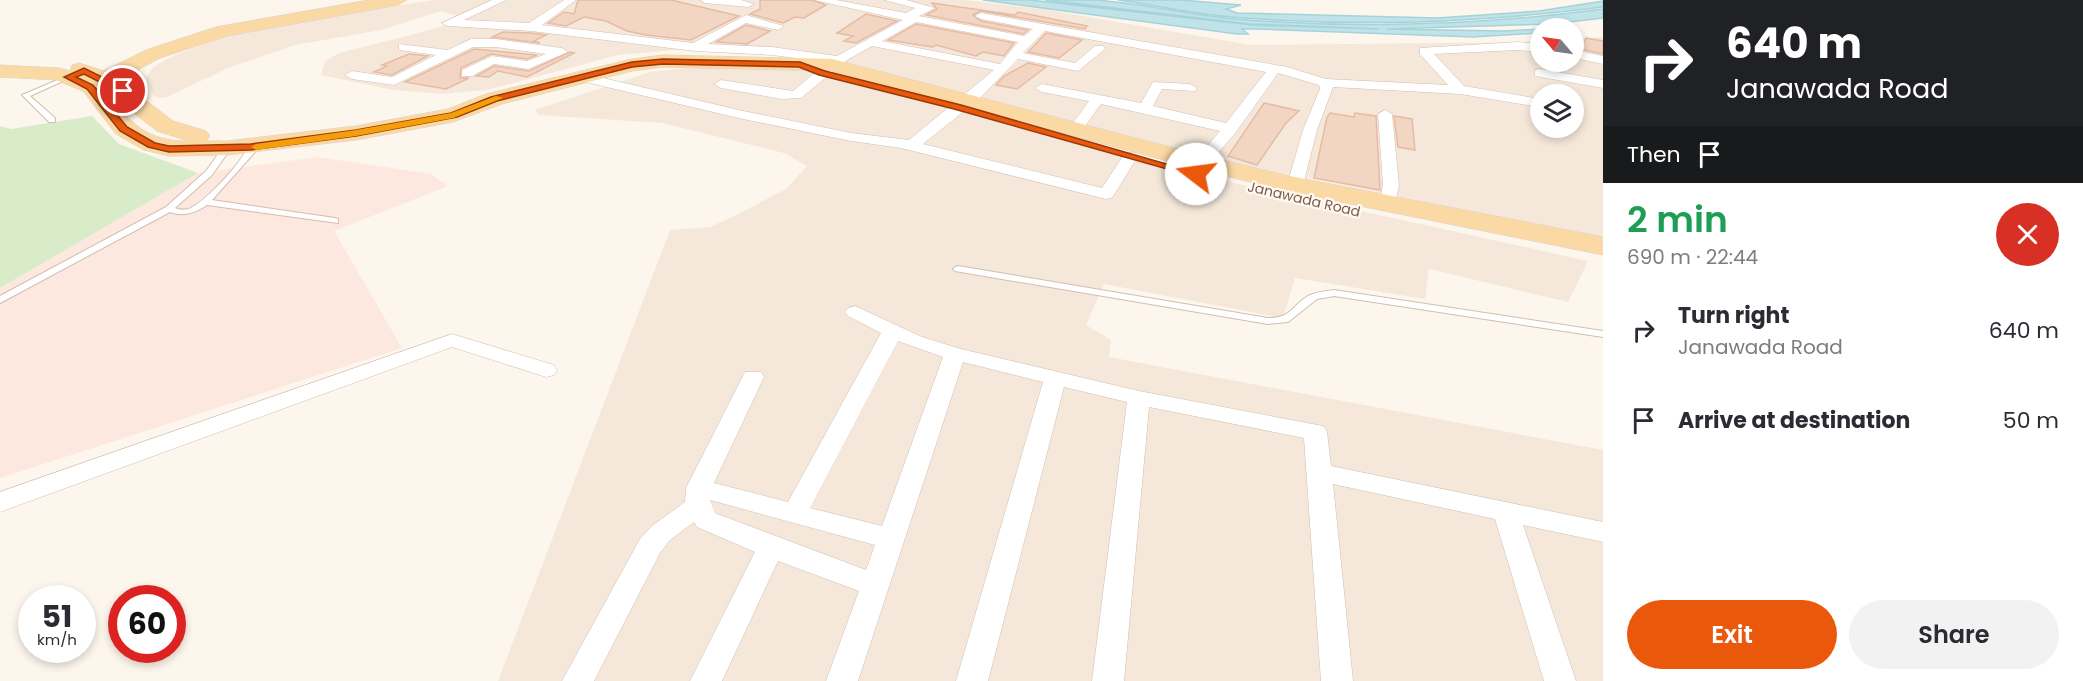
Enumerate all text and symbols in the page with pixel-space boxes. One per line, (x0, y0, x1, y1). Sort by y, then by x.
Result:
text: 640 m (1726, 14, 1862, 73)
north arrow (1530, 18, 1584, 72)
map controls (1530, 18, 1584, 138)
icon: right (1627, 24, 1705, 102)
pin (97, 65, 148, 116)
text: Janawada Road (1726, 70, 1948, 107)
icon: arrive (106, 74, 139, 107)
button: layers (1530, 84, 1584, 138)
icon: arrive (1693, 138, 1726, 171)
text: Then (1627, 139, 1681, 170)
position arrow (1164, 142, 1228, 206)
street label: Janawada Road (1246, 176, 1362, 222)
text: 2 min (1627, 194, 1728, 245)
button: close (1996, 203, 2059, 266)
text: 690 m · 22:44 (1627, 243, 1758, 271)
text: Turn right (1678, 300, 1789, 331)
icon: right (1627, 314, 1660, 347)
text: 640 m (1989, 315, 2059, 346)
text: Janawada Road (1678, 333, 1843, 361)
icon: arrive (1627, 404, 1660, 437)
text: Arrive at destination (1678, 405, 1910, 436)
text: 50 m (2003, 405, 2059, 436)
speed limit sign: 60 (108, 585, 186, 663)
text: 51 (42, 595, 72, 638)
button: Exit (1627, 600, 1837, 669)
button: Share (1849, 600, 2059, 669)
text: km/h (37, 629, 77, 650)

